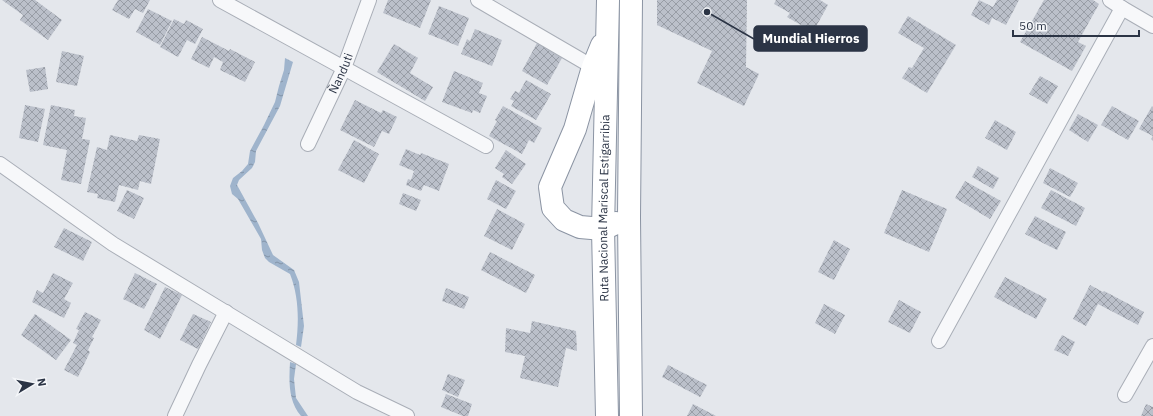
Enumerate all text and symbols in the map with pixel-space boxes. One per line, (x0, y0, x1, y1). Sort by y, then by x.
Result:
scale bar (1013, 12, 1139, 38)
text: 50 m (1019, 18, 1047, 33)
callout: Mundial Hierros (754, 26, 867, 51)
text: Mundial Hierros (763, 30, 860, 47)
street label: Ñanduti (325, 51, 356, 96)
street label: Ruta Nacional Mariscal Estigarribia (595, 114, 613, 302)
north arrow (12, 364, 52, 404)
text: N (34, 377, 49, 387)

